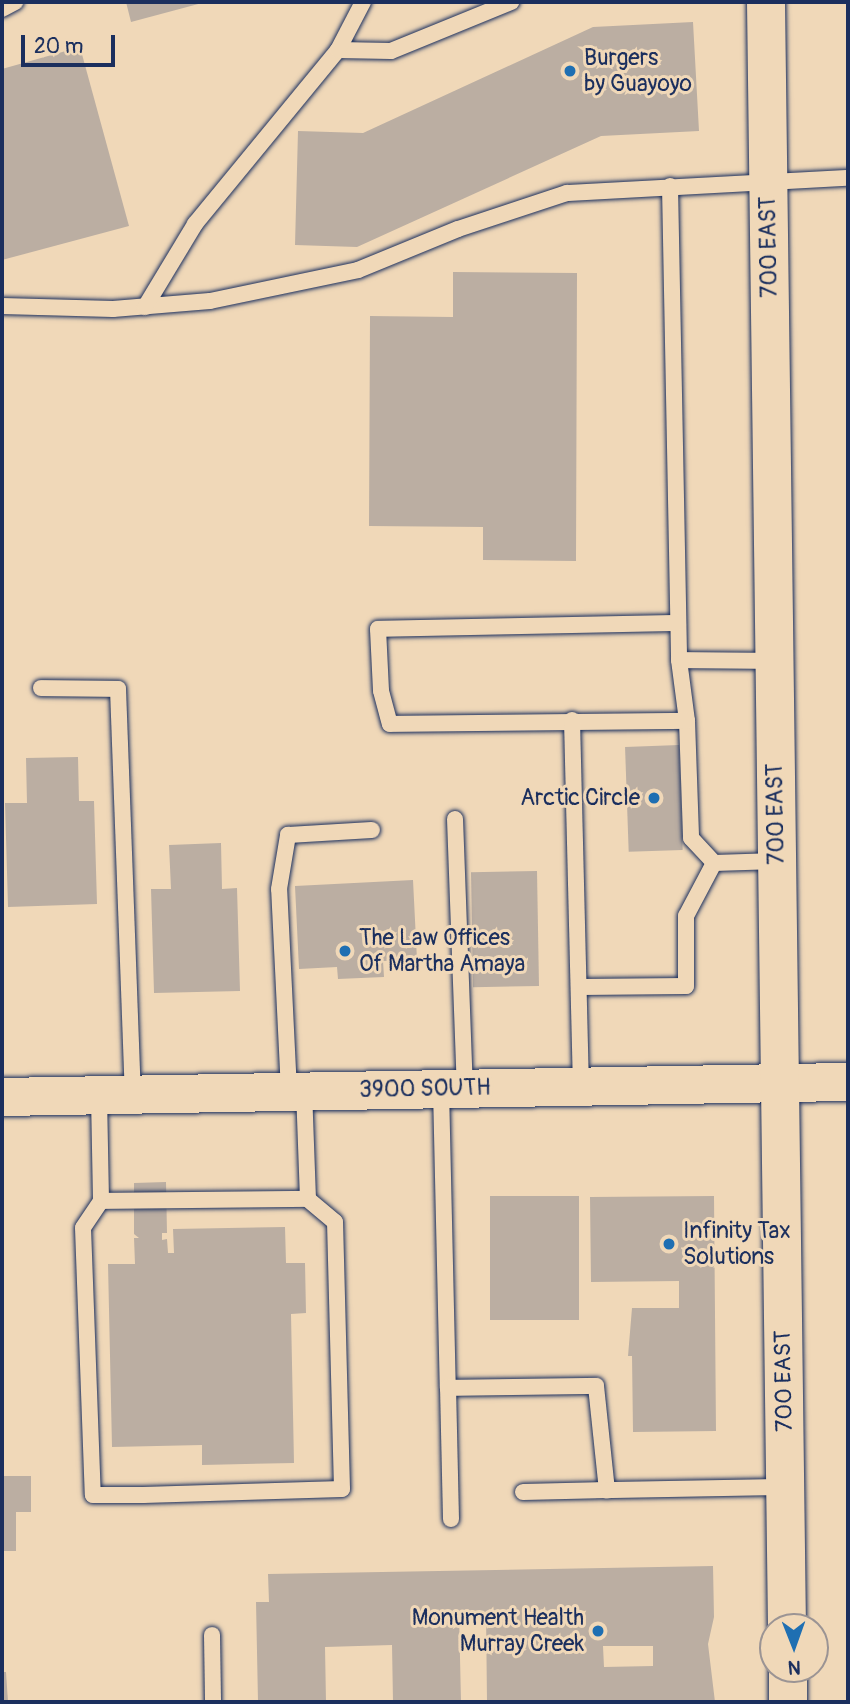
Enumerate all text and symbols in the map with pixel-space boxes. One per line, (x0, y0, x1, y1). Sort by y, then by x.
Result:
scale bar (24, 21, 119, 65)
text: 20 m (34, 33, 83, 60)
place label: Burgers by Guayoyo (584, 44, 692, 98)
marker: Burgers by Guayoyo (562, 63, 578, 79)
street label: 700 EAST (754, 196, 784, 298)
street label: 700 EAST (761, 763, 791, 865)
place label: Arctic Circle (520, 784, 640, 812)
marker: Arctic Circle (646, 790, 662, 806)
place label: The Law Offices Of Martha Amaya (359, 924, 525, 978)
marker: The Law Offices Of Martha Amaya (337, 943, 353, 959)
street label: 3900 SOUTH (359, 1074, 491, 1104)
place label: Infinity Tax Solutions (683, 1217, 791, 1271)
marker: Infinity Tax Solutions (661, 1236, 677, 1252)
street label: 700 EAST (769, 1330, 799, 1432)
place label: Monument Health Murray Creek (412, 1604, 584, 1658)
north arrow (759, 1613, 829, 1683)
marker: Monument Health Murray Creek (590, 1623, 606, 1639)
text: N (788, 1655, 801, 1679)

